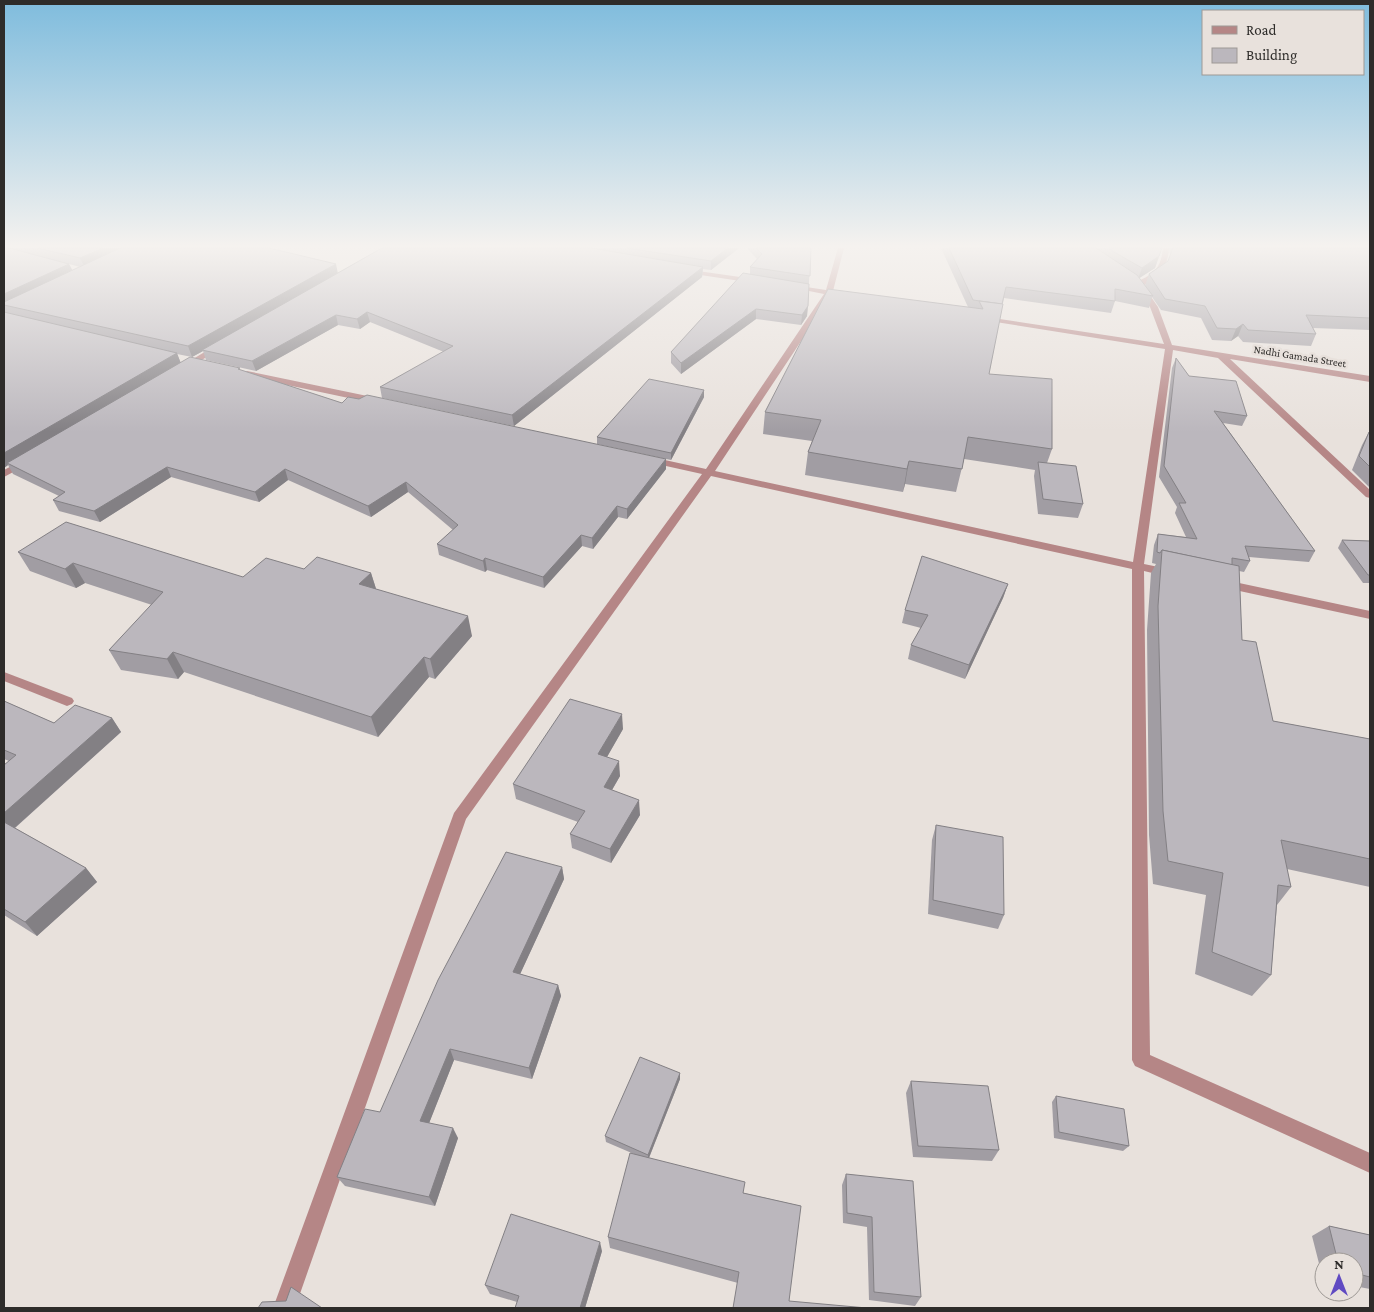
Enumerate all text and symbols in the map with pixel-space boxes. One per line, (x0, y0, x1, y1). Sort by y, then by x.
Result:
legend (1202, 10, 1364, 75)
text: Road (1246, 22, 1277, 38)
text: Building (1246, 47, 1297, 64)
street label: Nadhi Gamada Street (1253, 343, 1348, 369)
north arrow (1314, 1252, 1364, 1302)
text: N (1334, 1256, 1344, 1272)

